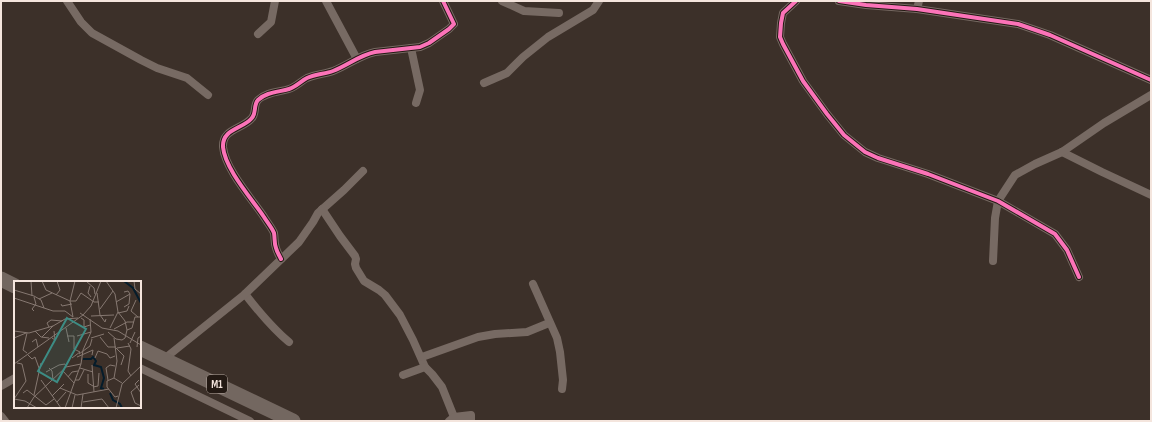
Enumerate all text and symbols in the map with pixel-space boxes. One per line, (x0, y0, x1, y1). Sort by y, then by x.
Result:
inset map (14, 281, 141, 408)
road number: M1 (207, 375, 227, 393)

